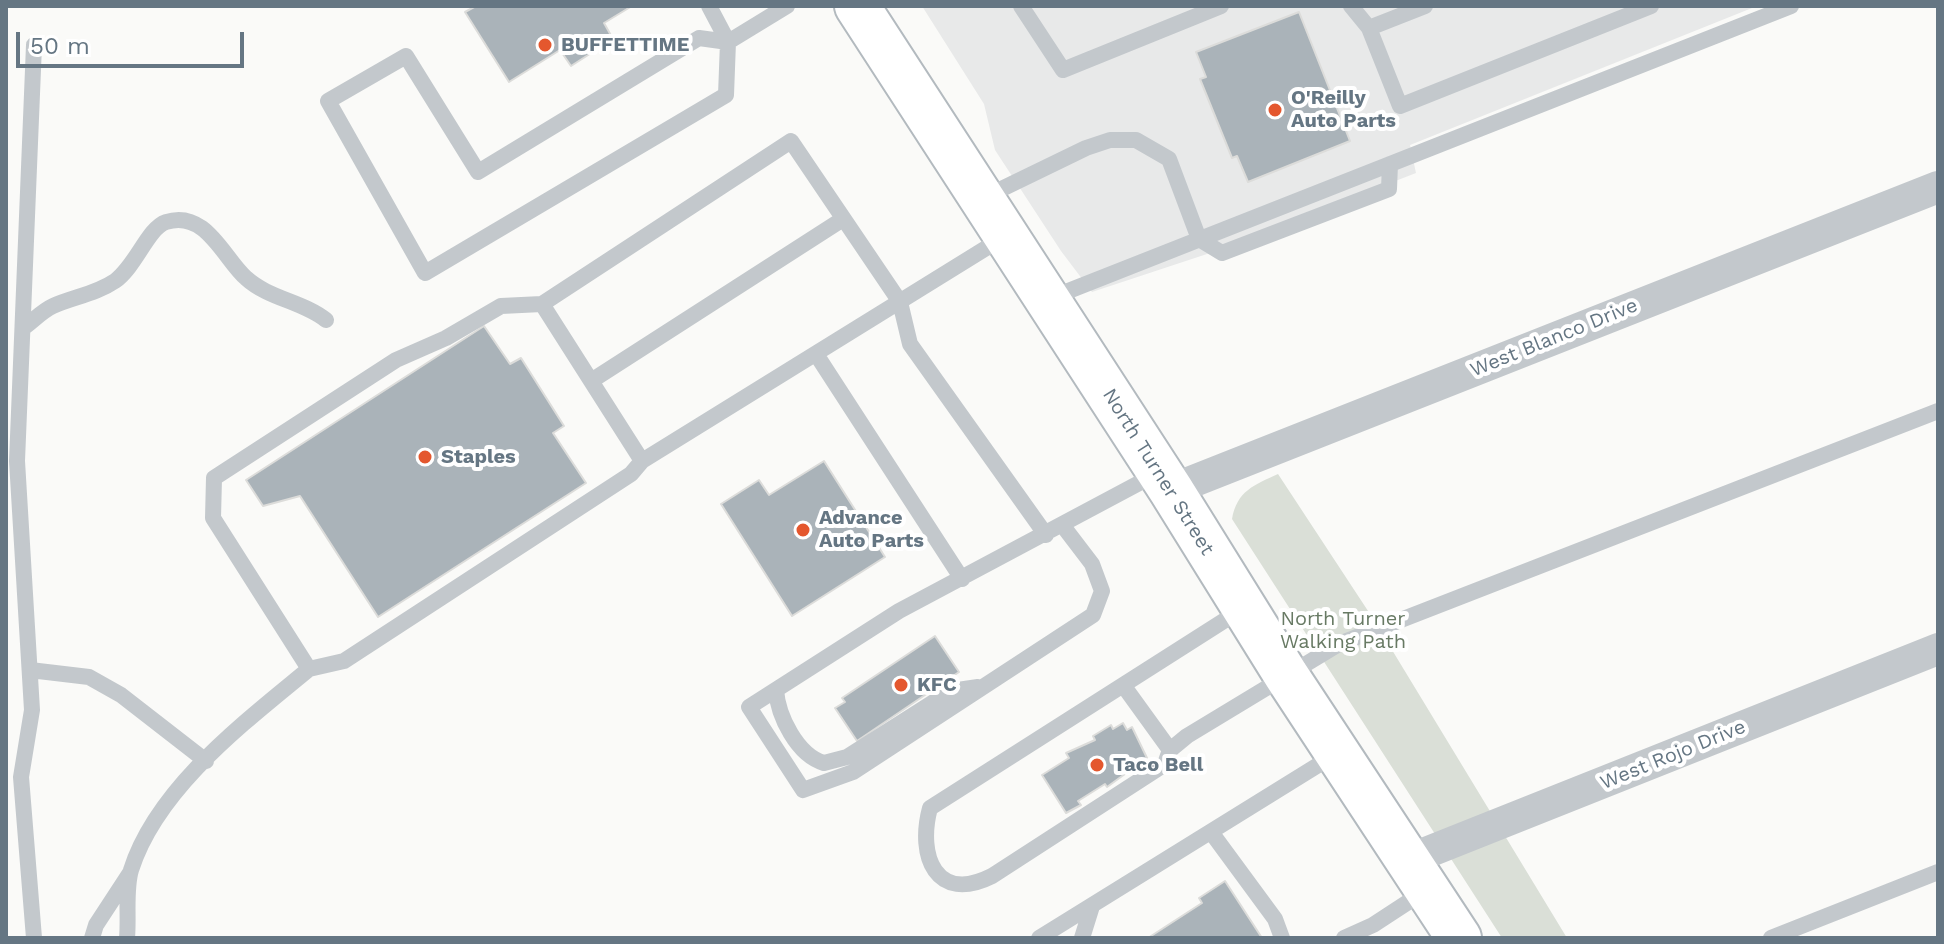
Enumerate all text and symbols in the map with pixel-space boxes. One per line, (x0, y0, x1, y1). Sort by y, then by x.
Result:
scale bar (20, 16, 248, 66)
text: 50 m (30, 32, 90, 60)
place label: BUFFETTIME (561, 33, 689, 57)
marker: BUFFETTIME (536, 36, 554, 54)
place label: O'Reilly Auto Parts (1291, 86, 1396, 133)
marker: O'Reilly Auto Parts (1266, 101, 1284, 119)
street label: West Blanco Drive (1467, 293, 1641, 383)
street label: North Turner Street (1097, 384, 1219, 560)
place label: Staples (441, 445, 516, 469)
marker: Staples (416, 448, 434, 466)
place label: Advance Auto Parts (819, 506, 924, 553)
marker: Advance Auto Parts (794, 521, 812, 539)
park label: North Turner Walking Path (1280, 607, 1406, 654)
place label: KFC (917, 673, 957, 697)
marker: KFC (892, 676, 910, 694)
street label: West Rojo Drive (1597, 715, 1749, 795)
place label: Taco Bell (1113, 753, 1203, 777)
marker: Taco Bell (1088, 756, 1106, 774)

